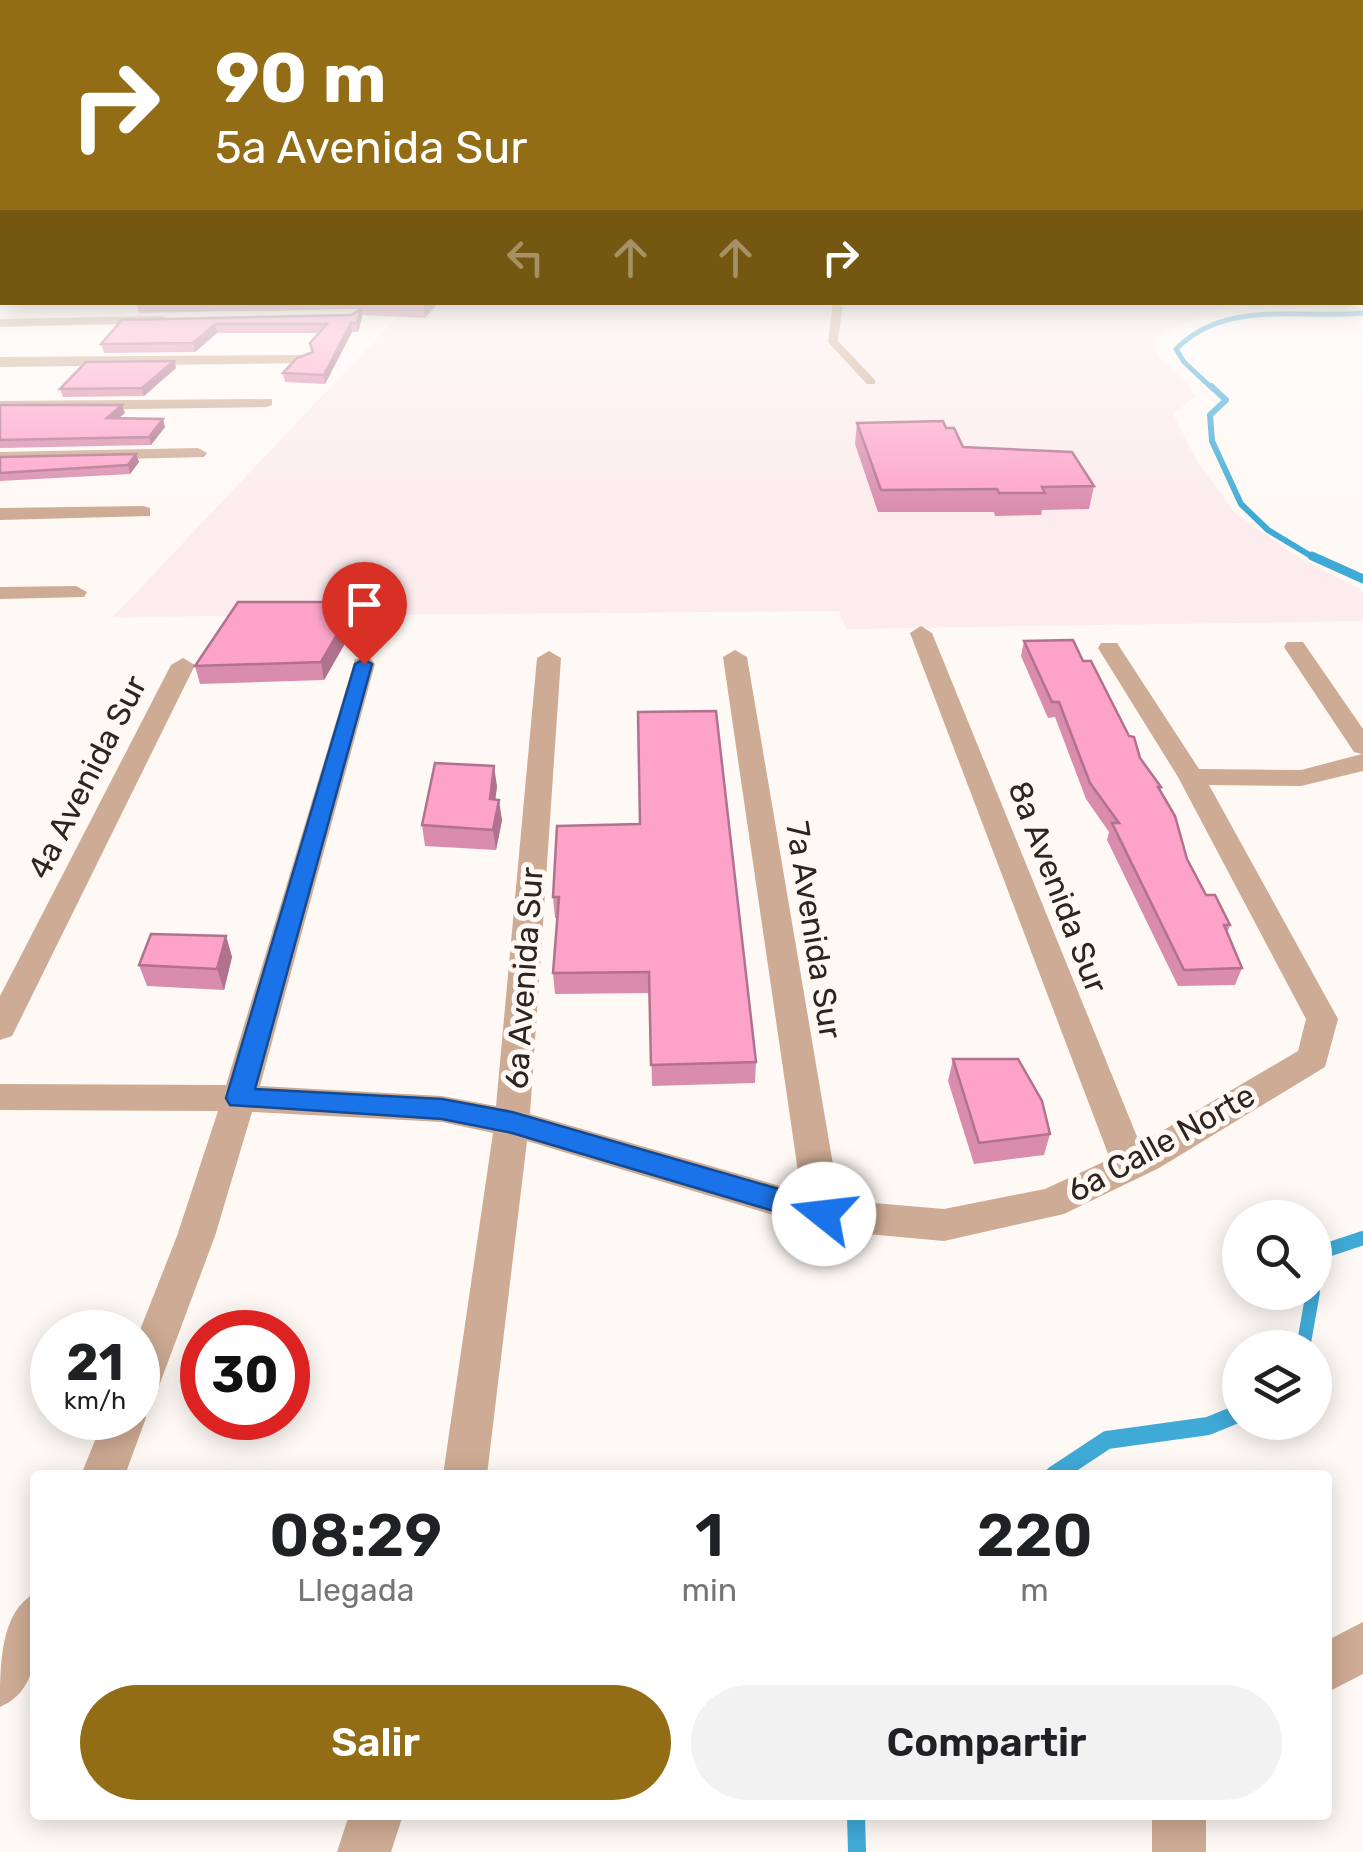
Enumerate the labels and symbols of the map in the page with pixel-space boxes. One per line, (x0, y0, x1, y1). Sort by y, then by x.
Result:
pin (322, 562, 407, 665)
street label: 4a Avenida Sur (19, 669, 155, 885)
street label: 8a Avenida Sur (1000, 776, 1116, 998)
street label: 7a Avenida Sur (778, 819, 850, 1041)
street label: 6a Avenida Sur (497, 866, 551, 1090)
street label: 6a Calle Norte (1061, 1076, 1261, 1210)
position arrow (772, 1162, 876, 1266)
speed limit sign: 30 (180, 1310, 310, 1440)

